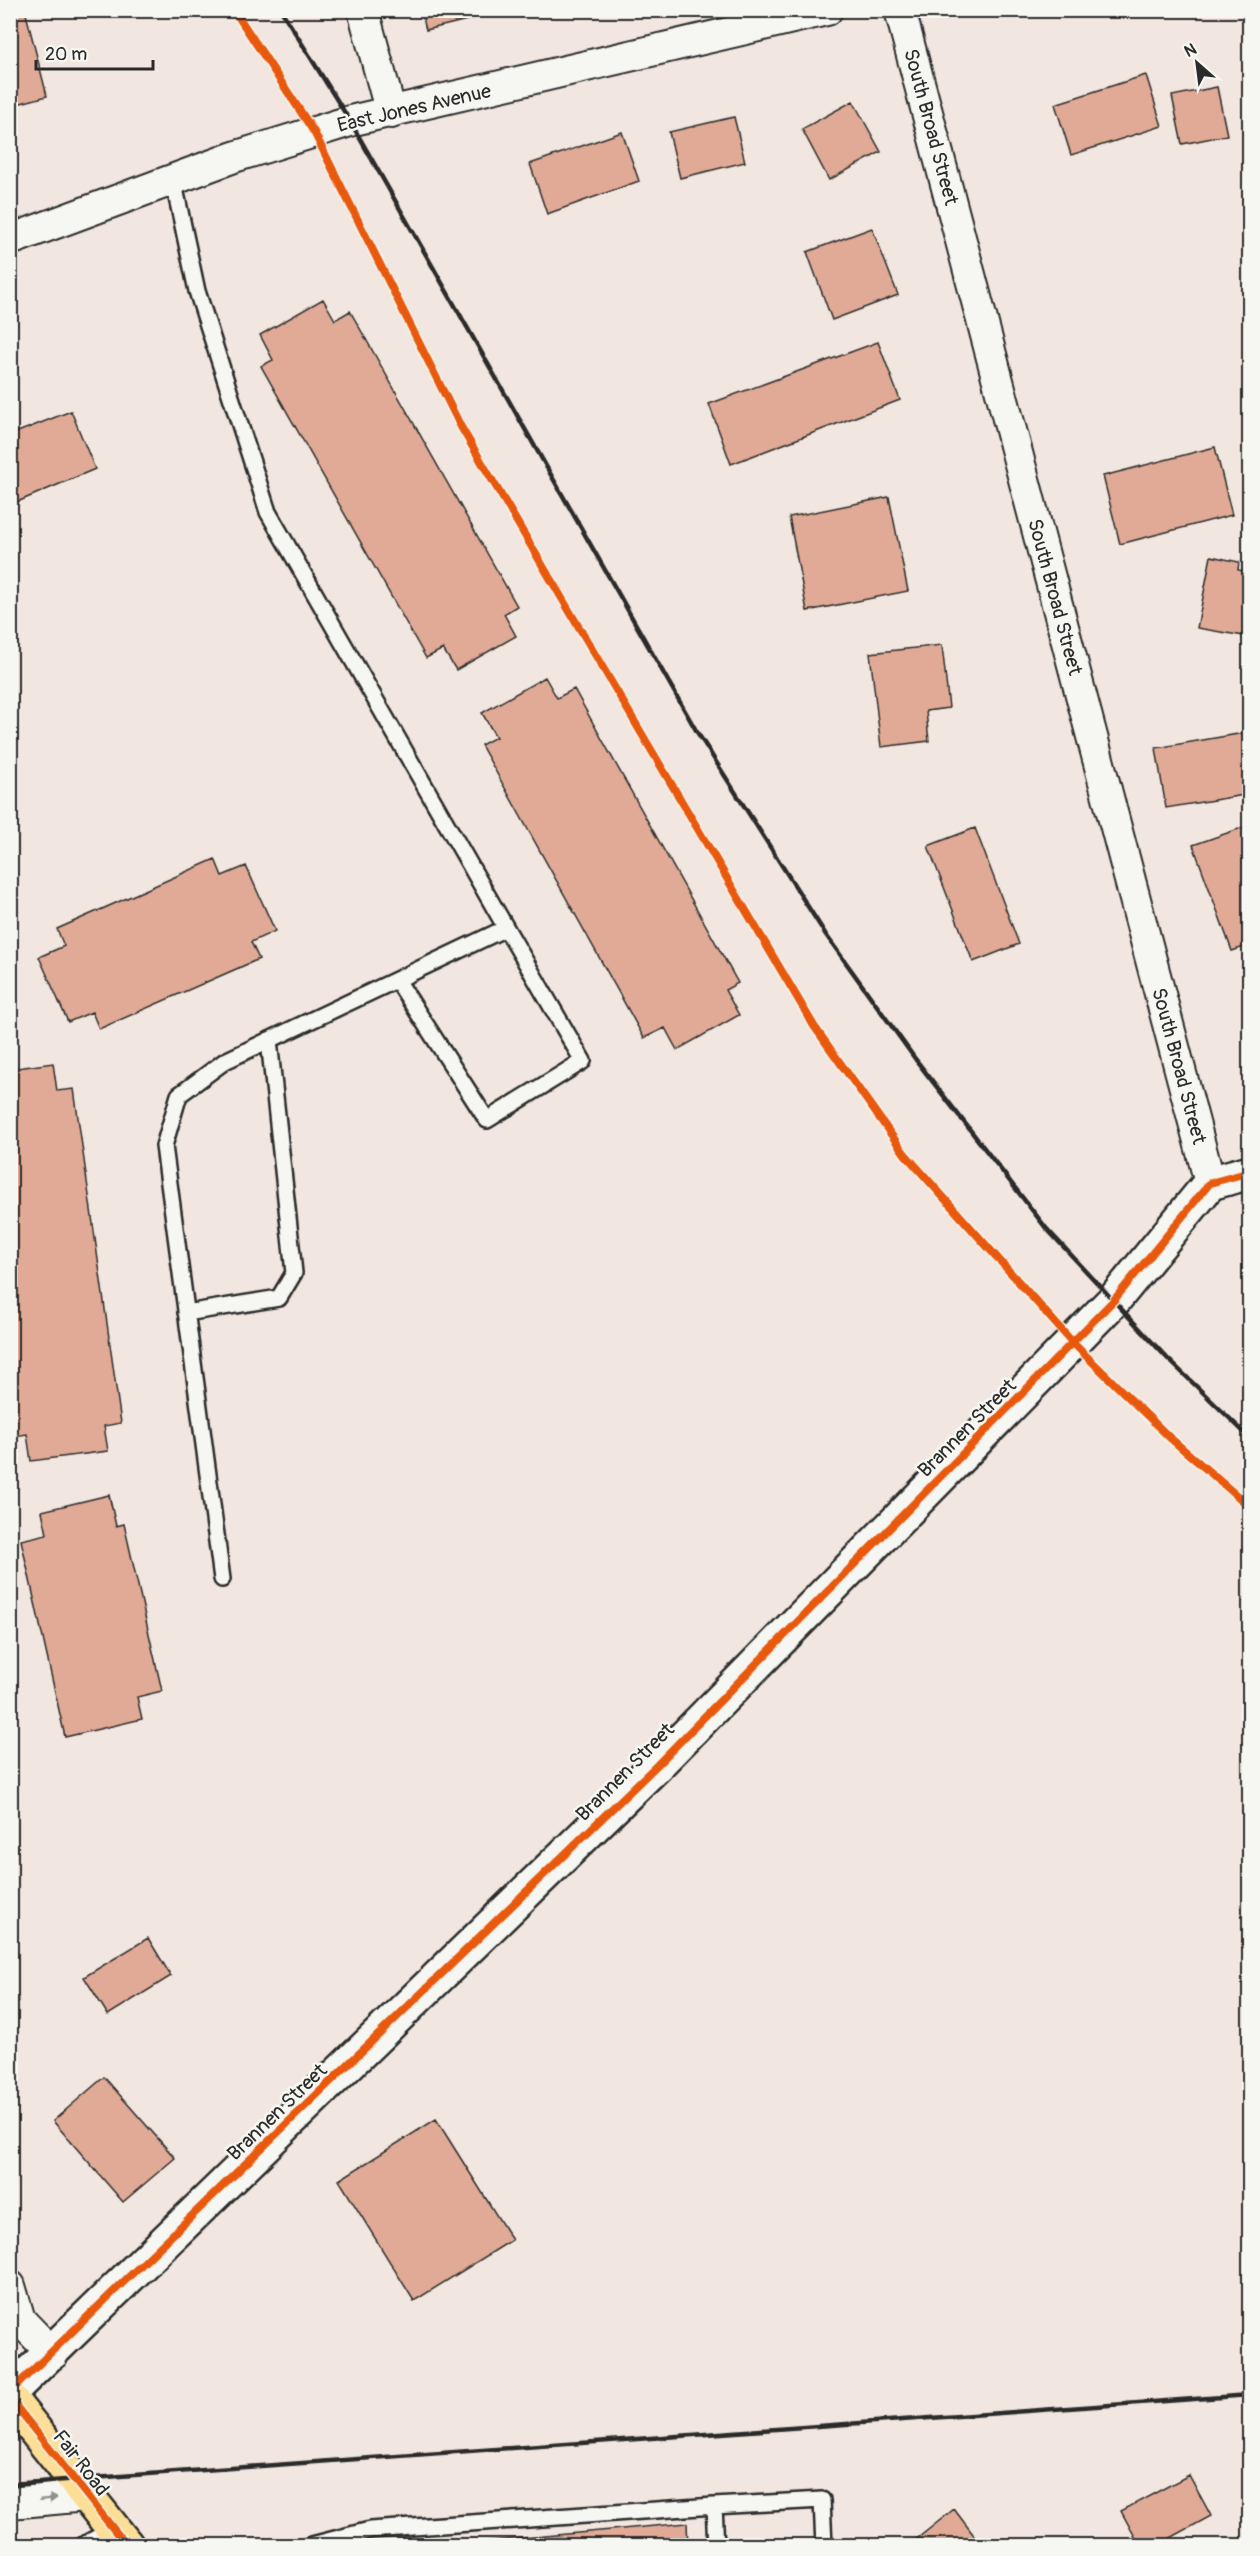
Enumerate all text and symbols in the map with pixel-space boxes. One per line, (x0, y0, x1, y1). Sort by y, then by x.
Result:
scale bar (36, 33, 153, 71)
north arrow (1167, 33, 1227, 93)
text: N (1181, 39, 1200, 62)
text: 20 m (45, 43, 87, 66)
street label: South Broad Street (898, 46, 964, 209)
street label: East Jones Avenue (335, 78, 493, 138)
street label: South Broad Street (1022, 516, 1088, 679)
street label: South Broad Street (1146, 985, 1212, 1148)
street label: Brannen Street (912, 1373, 1022, 1483)
street label: Brannen Street (570, 1717, 680, 1827)
street label: Brannen Street (222, 2057, 333, 2166)
street label: Fair Road (48, 2425, 114, 2501)
one-way arrow (39, 2494, 58, 2504)

